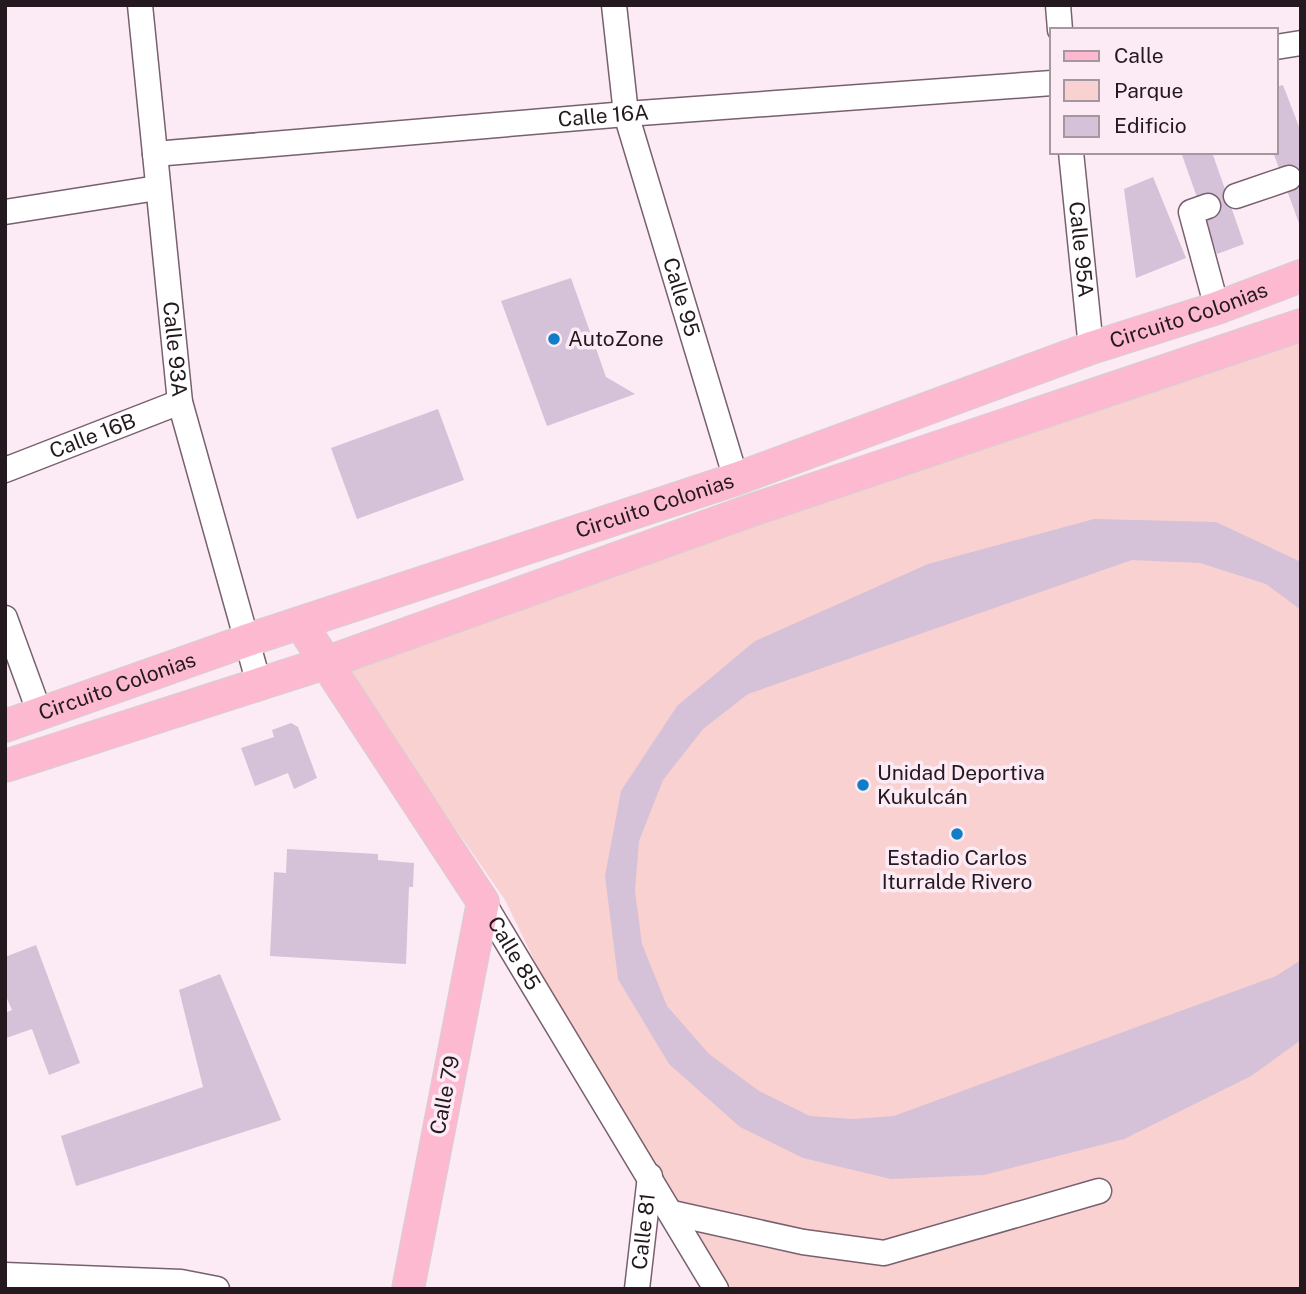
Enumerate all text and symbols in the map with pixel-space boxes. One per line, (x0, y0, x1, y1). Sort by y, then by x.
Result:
legend (1050, 28, 1278, 154)
text: Calle (1114, 43, 1164, 68)
text: Parque (1114, 78, 1183, 103)
street label: Calle 16A (557, 99, 650, 132)
text: Edificio (1114, 113, 1187, 138)
street label: Calle 95A (1064, 200, 1099, 299)
street label: Calle 95 (658, 255, 705, 340)
street label: Circuito Colonias (1107, 277, 1271, 353)
street label: Calle 93A (158, 300, 192, 398)
place label: AutoZone (568, 326, 664, 351)
marker: AutoZone (546, 331, 562, 347)
street label: Calle 16B (46, 407, 139, 464)
street label: Circuito Colonias (572, 468, 737, 543)
street label: Circuito Colonias (35, 647, 199, 725)
place label: Unidad Deportiva Kukulcán (877, 760, 1045, 809)
marker: Unidad Deportiva Kukulcán (855, 777, 871, 793)
marker: Estadio Carlos Iturralde Rivero (949, 826, 965, 842)
place label: Estadio Carlos Iturralde Rivero (882, 845, 1032, 894)
street label: Calle 85 (483, 912, 546, 995)
street label: Calle 79 (425, 1053, 464, 1137)
street label: Calle 81 (626, 1192, 660, 1271)

